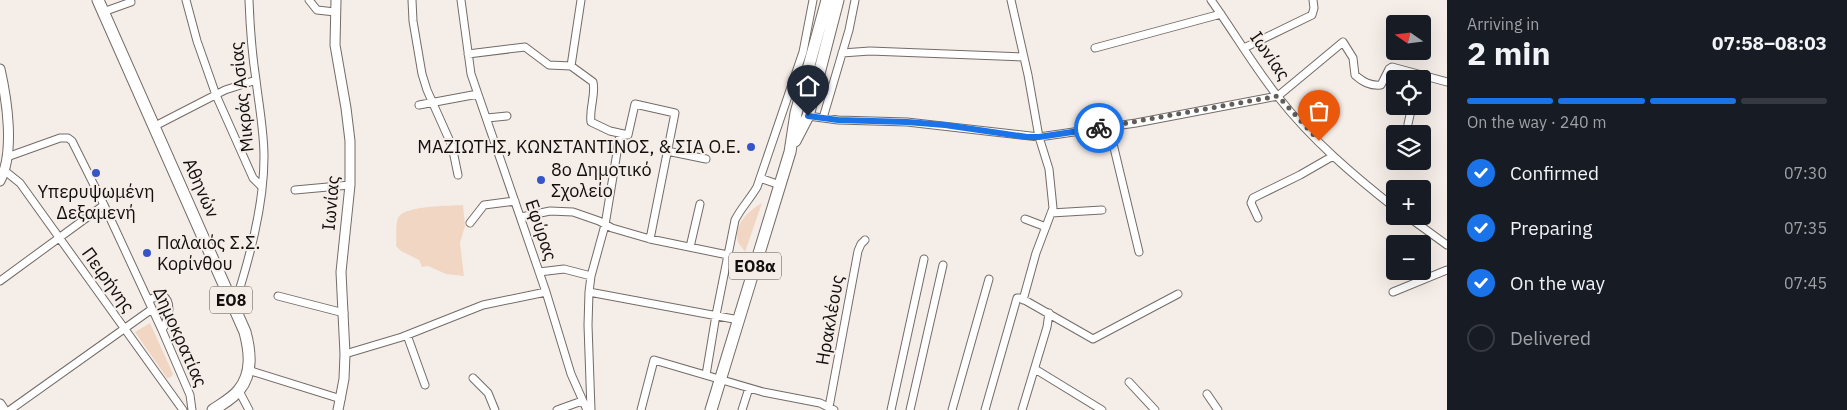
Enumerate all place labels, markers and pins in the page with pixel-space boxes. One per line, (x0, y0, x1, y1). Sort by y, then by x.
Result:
pin (787, 65, 829, 116)
pin (1298, 90, 1340, 141)
place label: ΜΑΖΙΩΤΗΣ, ΚΩΝΣΤΑΝΤΙΝΟΣ, & ΣΙΑ Ο.Ε. (417, 135, 741, 158)
marker: ΜΑΖΙΩΤΗΣ, ΚΩΝΣΤΑΝΤΙΝΟΣ, & ΣΙΑ Ο.Ε. (745, 141, 757, 153)
place label: 8ο Δημοτικό Σχολείο (551, 158, 651, 202)
marker: Υπερυψωμένη Δεξαμενή (90, 167, 102, 179)
marker: 8ο Δημοτικό Σχολείο (535, 174, 547, 186)
place label: Υπερυψωμένη Δεξαμενή (38, 180, 154, 224)
place label: Παλαιός Σ.Σ. Κορίνθου (157, 231, 260, 275)
marker: Παλαιός Σ.Σ. Κορίνθου (141, 247, 153, 259)

